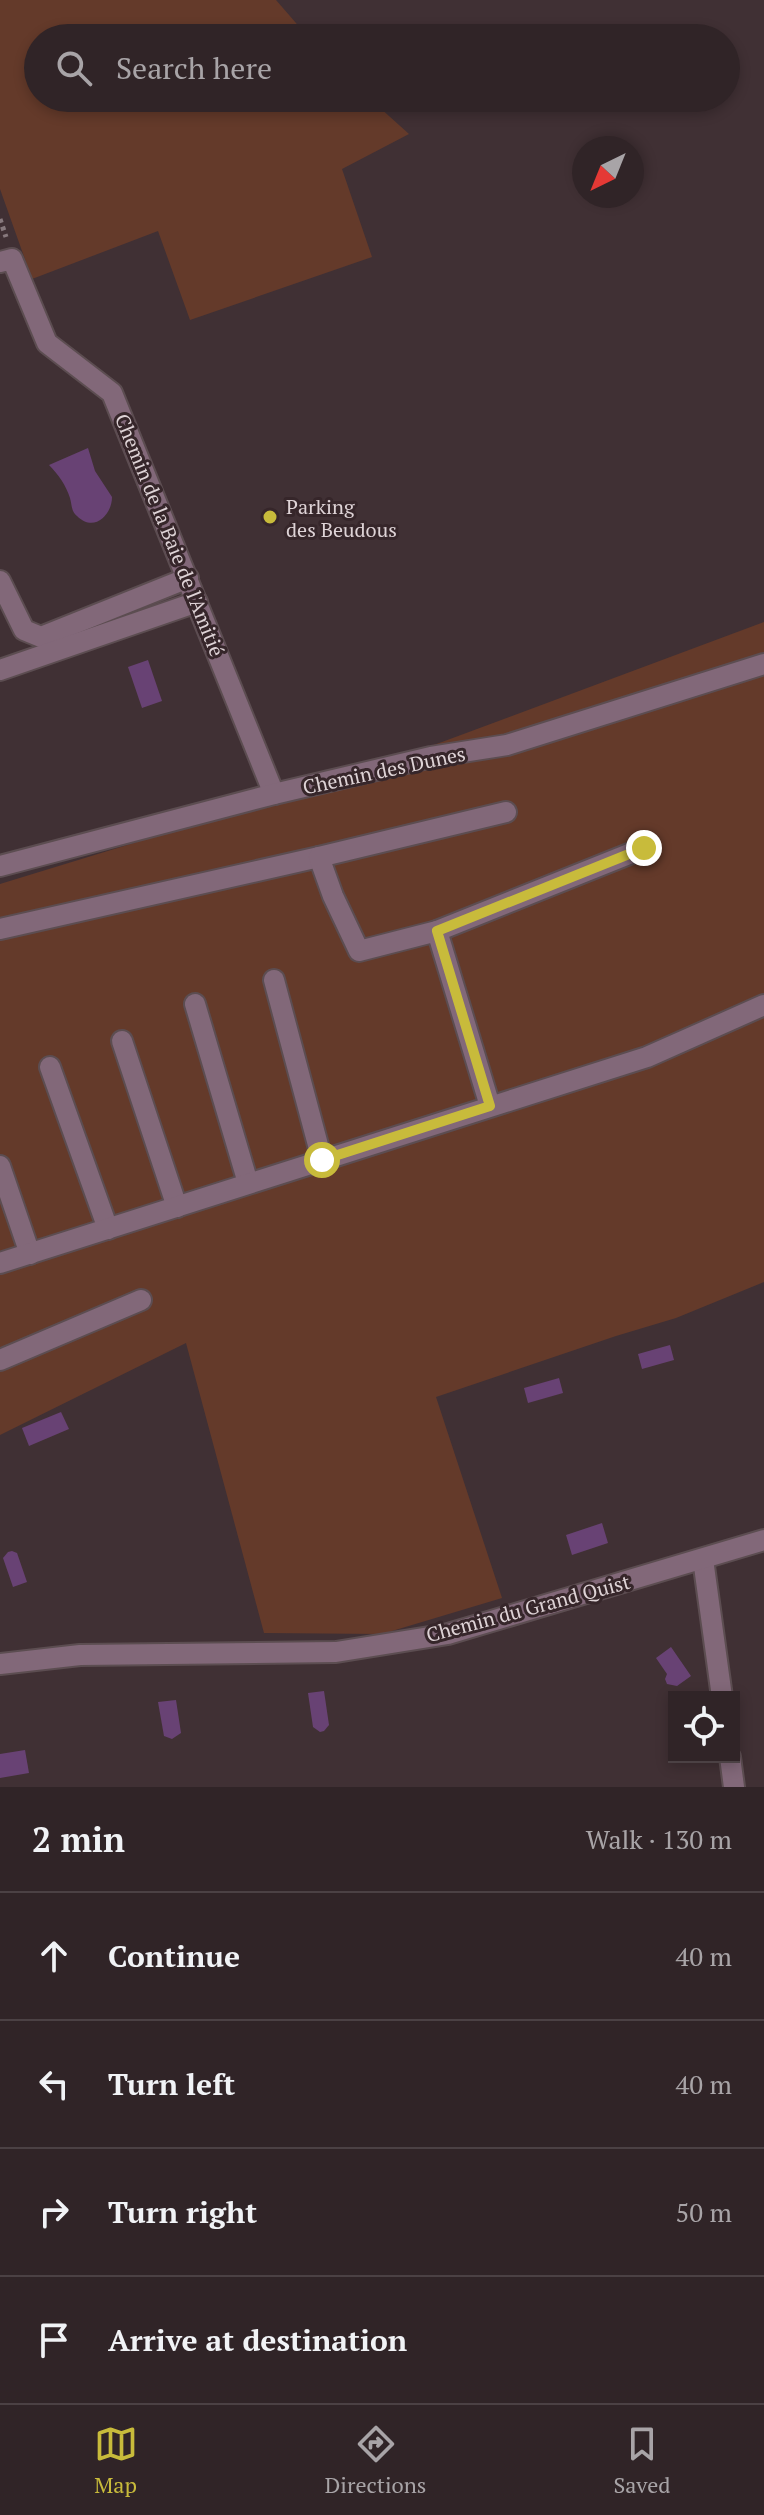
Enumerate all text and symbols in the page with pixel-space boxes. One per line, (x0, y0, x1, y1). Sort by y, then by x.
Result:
search box (24, 24, 740, 112)
icon: search (52, 46, 96, 90)
text: Search here (116, 48, 272, 88)
north arrow (572, 136, 644, 208)
street label: Chemin de la Baie de l'Amitié (109, 410, 231, 660)
place label: Parking des Beudous (286, 493, 397, 543)
marker: Parking des Beudous (261, 508, 279, 526)
street label: Chemin des Dunes (300, 740, 468, 800)
route end (626, 830, 662, 866)
route start (304, 1142, 340, 1178)
street label: Chemin du Grand Quist (423, 1568, 633, 1648)
map controls (668, 1691, 740, 1763)
button: locate (668, 1691, 740, 1763)
text: 2 min (32, 1817, 125, 1862)
text: Walk · 130 m (586, 1822, 732, 1856)
icon: ahead (32, 1934, 76, 1978)
text: Continue (108, 1936, 240, 1976)
text: 40 m (676, 1939, 732, 1973)
icon: left (32, 2062, 76, 2106)
text: Turn left (108, 2064, 235, 2104)
text: 40 m (676, 2067, 732, 2101)
icon: right (32, 2190, 76, 2234)
text: Turn right (108, 2192, 257, 2232)
text: 50 m (676, 2195, 732, 2229)
icon: arrive (32, 2318, 76, 2362)
text: Arrive at destination (108, 2320, 407, 2360)
tab: Map (94, 2422, 138, 2499)
tab: Directions (325, 2422, 426, 2499)
tab: Saved (613, 2422, 670, 2499)

